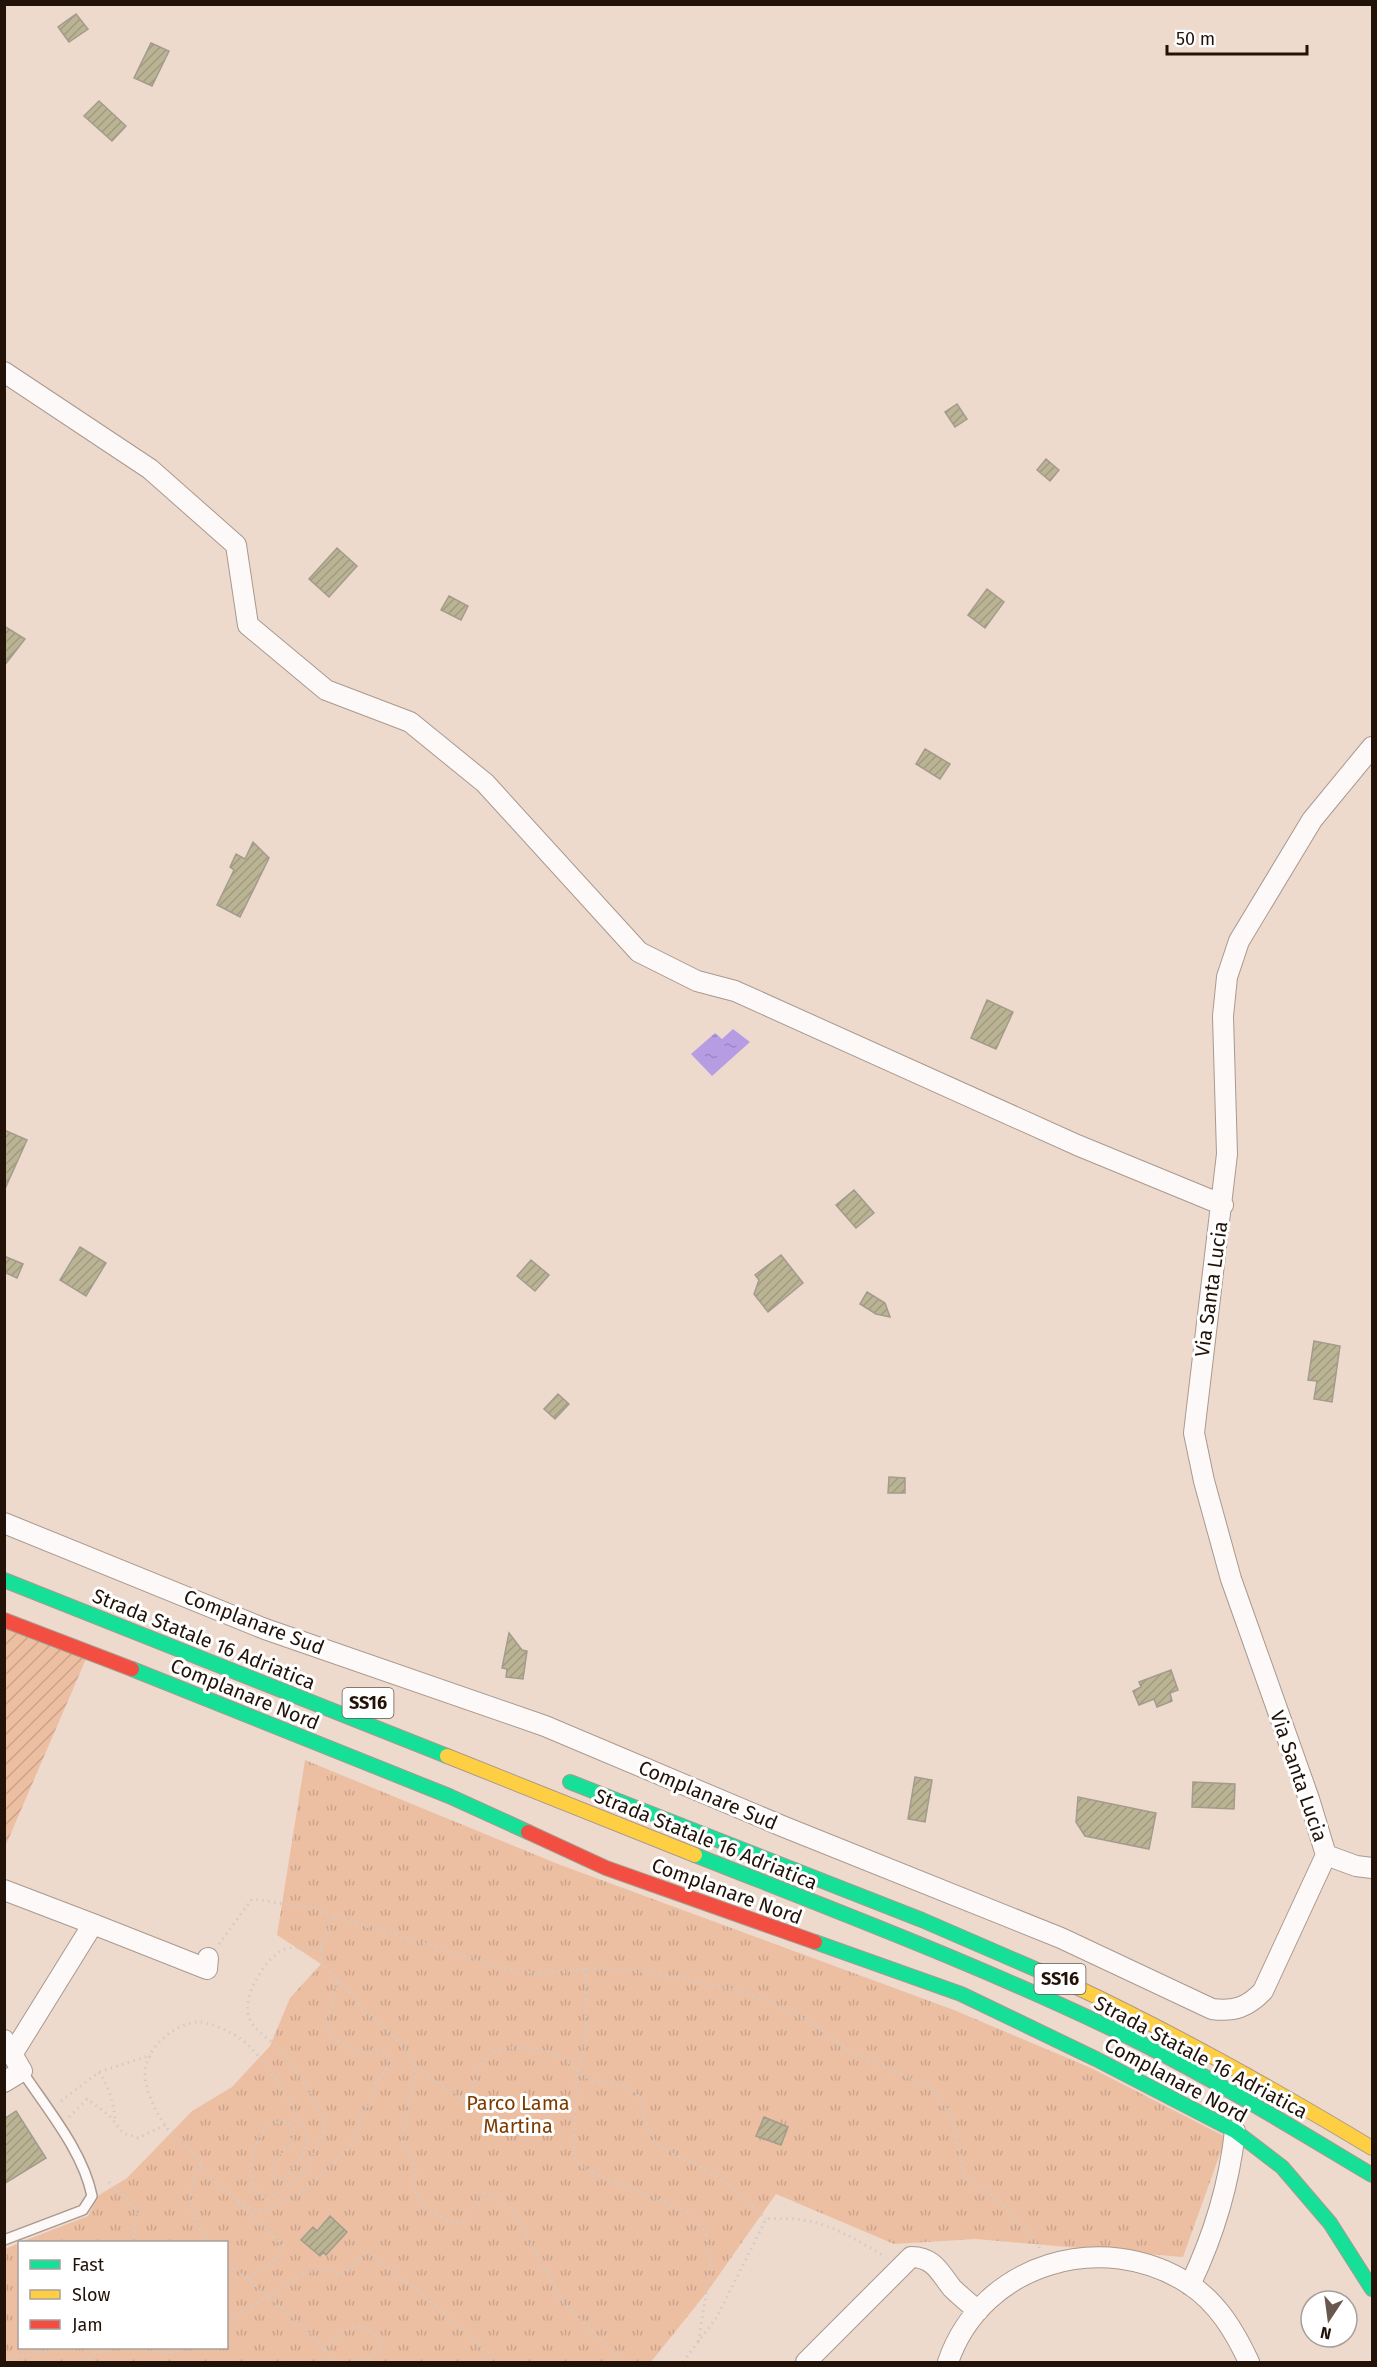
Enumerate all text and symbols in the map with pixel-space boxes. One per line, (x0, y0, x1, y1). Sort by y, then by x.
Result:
scale bar (1167, 18, 1306, 56)
text: 50 m (1176, 28, 1215, 50)
street label: Via Santa Lucia (1190, 1219, 1232, 1359)
street label: Strada Statale 16 Adriatica (89, 1583, 319, 1695)
street label: Complanare Sud (180, 1584, 328, 1660)
street label: Complanare Nord (167, 1653, 323, 1735)
road number: SS16 (342, 1688, 394, 1718)
street label: Via Santa Lucia (1265, 1707, 1333, 1845)
street label: Complanare Sud (635, 1755, 781, 1835)
street label: Strada Statale 16 Adriatica (591, 1783, 821, 1895)
street label: Complanare Nord (648, 1853, 806, 1929)
road number: SS16 (1034, 1964, 1086, 1994)
street label: Strada Statale 16 Adriatica (1090, 1991, 1312, 2123)
street label: Complanare Nord (1100, 2032, 1252, 2128)
park label: Parco Lama Martina (466, 2091, 570, 2138)
legend (18, 2241, 228, 2349)
text: Fast (72, 2254, 105, 2276)
text: Slow (72, 2284, 111, 2306)
north arrow (1299, 2289, 1359, 2349)
text: Jam (72, 2314, 103, 2336)
text: N (1318, 2323, 1333, 2344)

